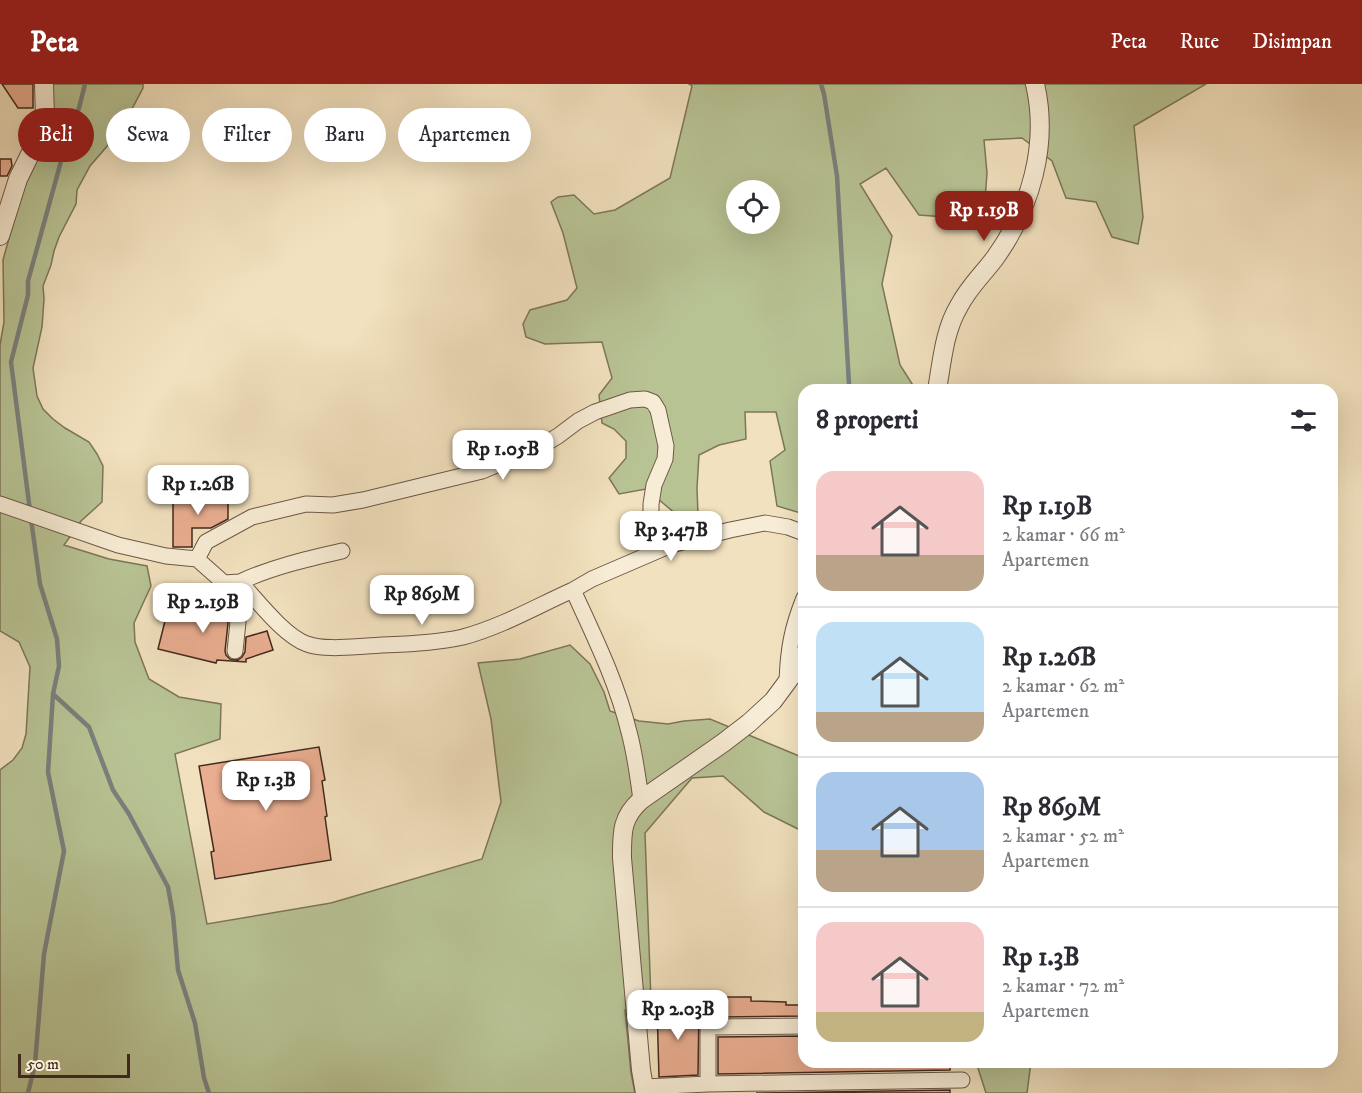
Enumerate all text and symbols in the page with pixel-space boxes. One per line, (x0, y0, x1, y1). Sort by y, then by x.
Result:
text: Peta (30, 25, 78, 60)
text: Peta (1111, 29, 1147, 55)
text: Rute (1180, 29, 1219, 55)
text: Disimpan (1252, 29, 1332, 55)
chip: Beli (18, 108, 94, 162)
chip: Sewa (106, 108, 190, 162)
chip: Filter (202, 108, 292, 162)
chip: Baru (304, 108, 386, 162)
chip: Apartemen (398, 108, 531, 162)
map controls (726, 180, 780, 234)
button: locate (726, 180, 780, 234)
pin: Rp 1.19B (922, 191, 1046, 242)
text: Rp 1.19B (949, 198, 1019, 223)
text: 8 properti (816, 404, 918, 437)
icon: filters (1287, 404, 1320, 437)
pin: Rp 1.05B (441, 430, 565, 481)
text: Rp 1.05B (466, 437, 540, 462)
pin: Rp 1.26B (136, 465, 260, 516)
text: Rp 1.26B (162, 472, 234, 497)
text: Rp 1.19B (1002, 490, 1093, 523)
icon: home (864, 495, 936, 567)
pin: Rp 3.47B (609, 511, 733, 562)
text: Rp 3.47B (634, 518, 708, 543)
text: 2 kamar · 66 m² (1002, 523, 1125, 548)
text: Apartemen (1002, 548, 1089, 573)
pin: Rp 869M (367, 575, 477, 626)
text: Rp 869M (384, 582, 460, 607)
pin: Rp 2.19B (141, 583, 265, 634)
text: Rp 2.19B (167, 590, 239, 615)
text: Rp 1.26B (1002, 641, 1096, 674)
icon: home (864, 646, 936, 718)
text: 2 kamar · 62 m² (1002, 674, 1124, 699)
text: Apartemen (1002, 699, 1089, 724)
pin: Rp 1.3B (211, 761, 321, 812)
text: Rp 1.3B (236, 768, 296, 793)
text: Rp 869M (1002, 791, 1101, 824)
icon: home (864, 796, 936, 868)
text: 2 kamar · 52 m² (1002, 824, 1124, 849)
text: Apartemen (1002, 849, 1089, 874)
text: Rp 1.3B (1002, 941, 1080, 974)
icon: home (864, 946, 936, 1018)
text: 2 kamar · 72 m² (1002, 974, 1124, 999)
pin: Rp 2.03B (616, 990, 740, 1041)
text: Rp 2.03B (641, 997, 715, 1022)
text: Apartemen (1002, 999, 1089, 1024)
scale bar (18, 1051, 130, 1078)
text: 50 m (27, 1054, 59, 1074)

